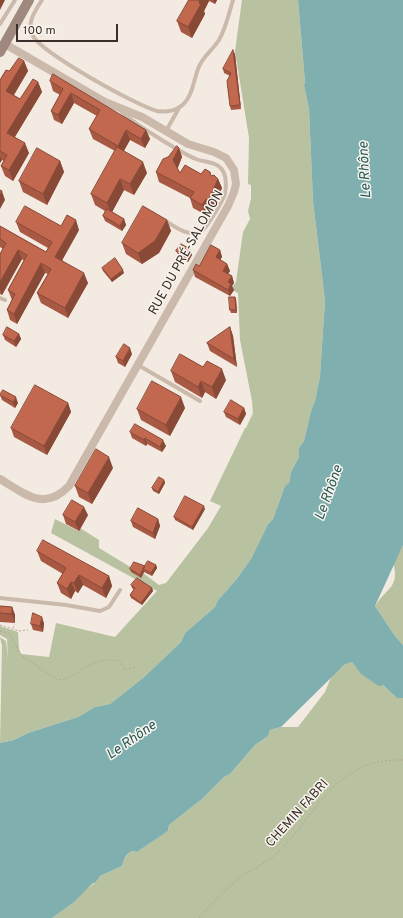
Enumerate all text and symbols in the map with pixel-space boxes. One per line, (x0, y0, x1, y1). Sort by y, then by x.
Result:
scale bar (18, 16, 120, 42)
text: 100 m (23, 23, 56, 39)
water label: Le Rhône (356, 141, 376, 199)
street label: RUE DU PRÉ-SALOMON (146, 188, 228, 318)
water label: Le Rhône (312, 463, 348, 523)
water label: Le Rhône (104, 718, 160, 764)
street label: CHEMIN FABRI (263, 777, 333, 851)

